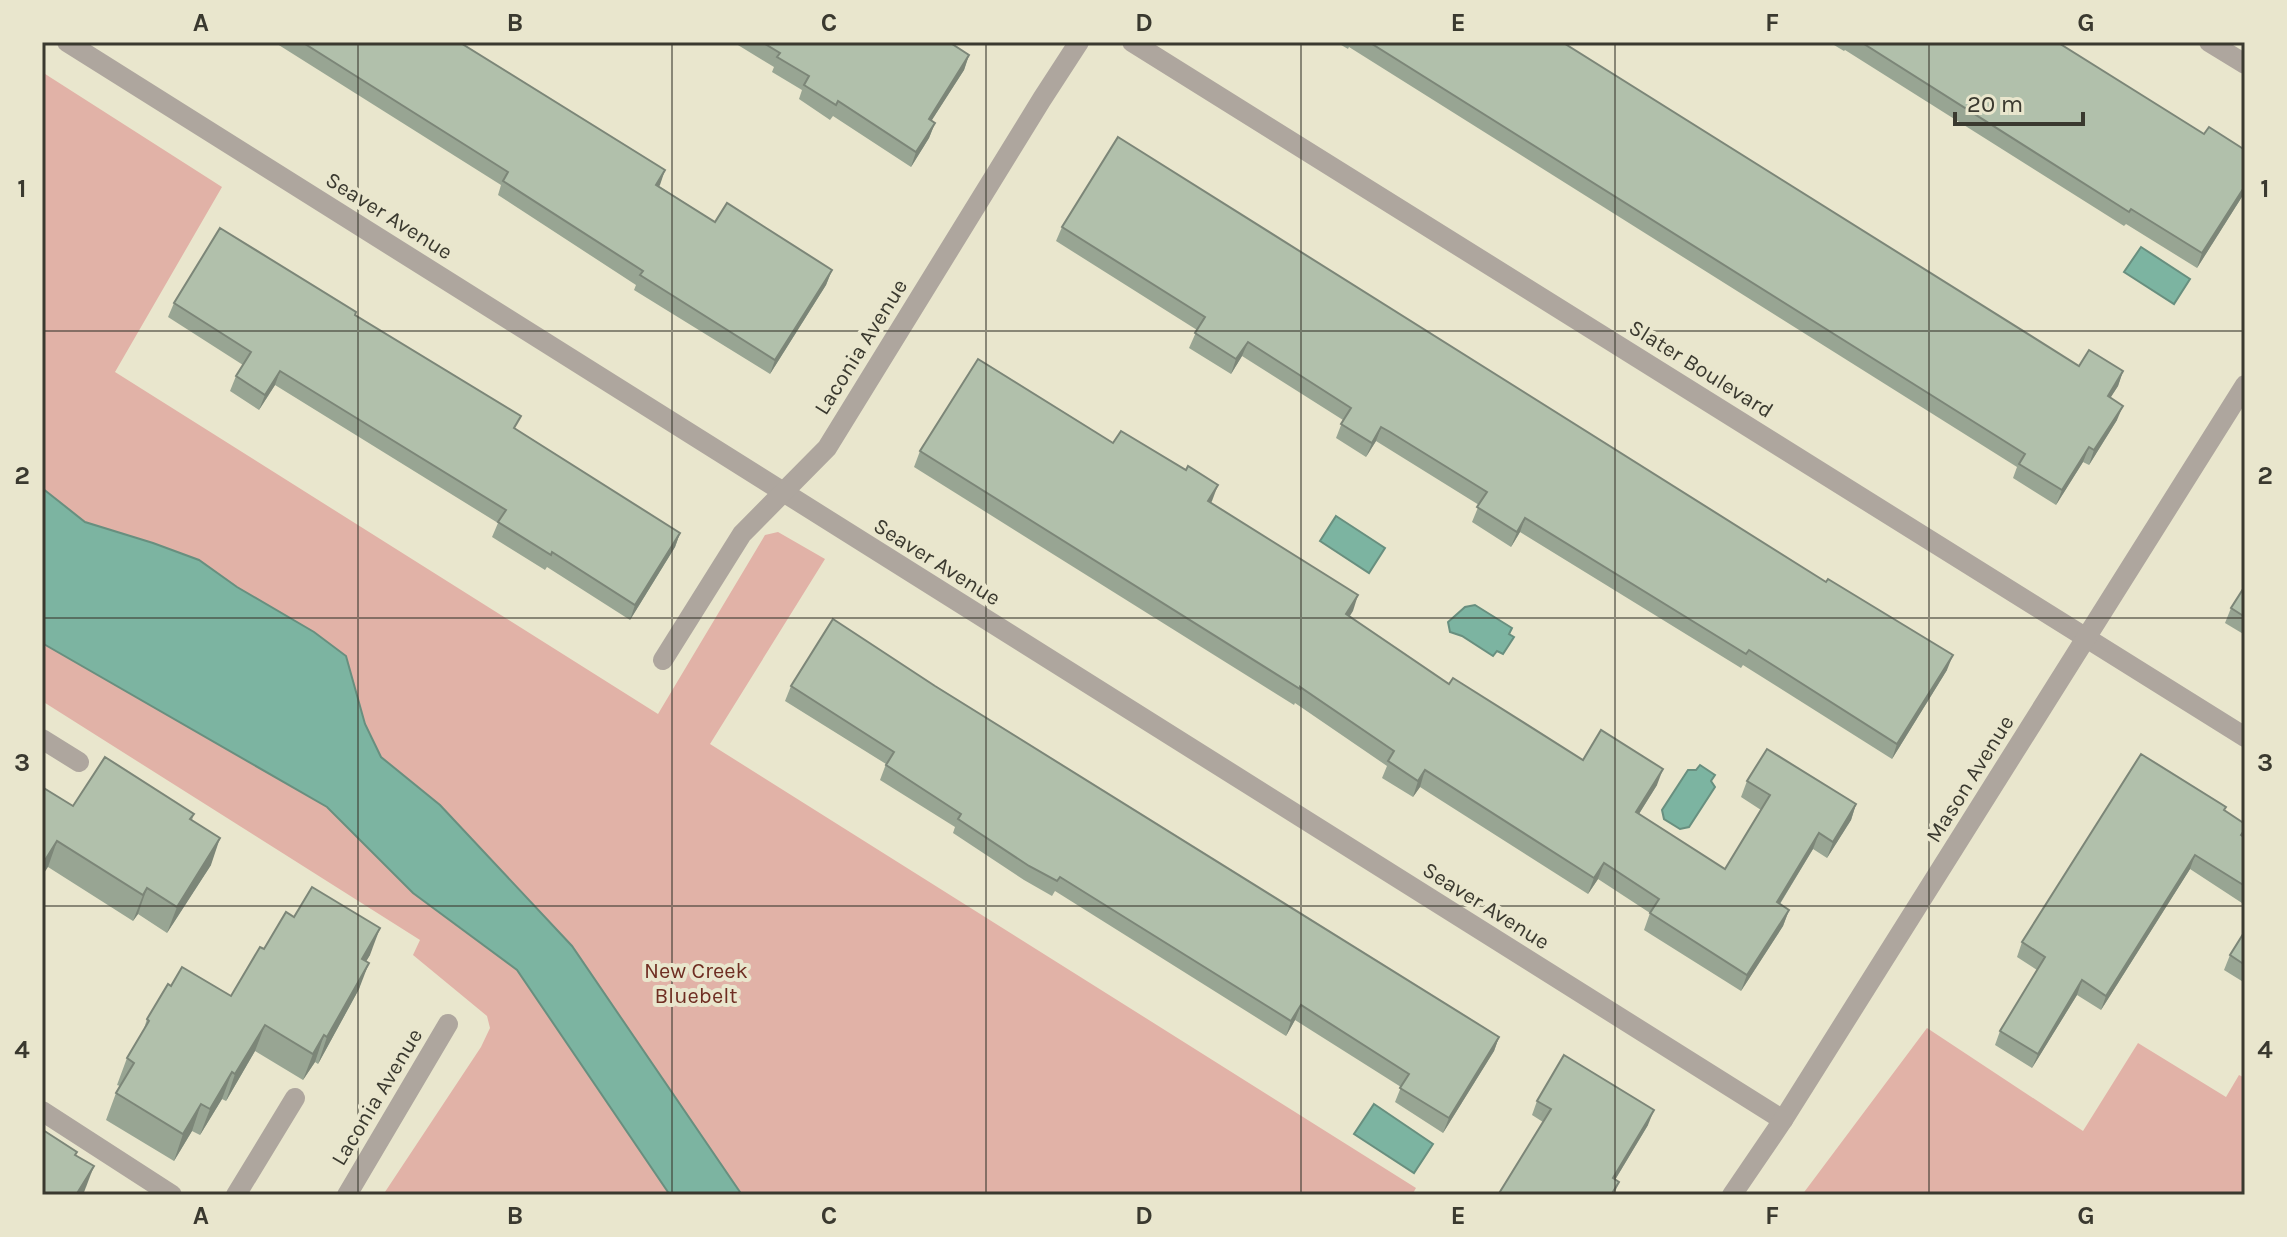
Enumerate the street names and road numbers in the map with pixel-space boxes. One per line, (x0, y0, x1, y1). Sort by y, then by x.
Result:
street label: Seaver Avenue (321, 167, 457, 265)
street label: Laconia Avenue (809, 274, 913, 420)
street label: Slater Boulevard (1624, 314, 1778, 424)
street label: Seaver Avenue (869, 513, 1005, 611)
street label: Mason Avenue (1920, 711, 2020, 847)
street label: Seaver Avenue (1418, 857, 1554, 955)
street label: Laconia Avenue (326, 1024, 428, 1170)

